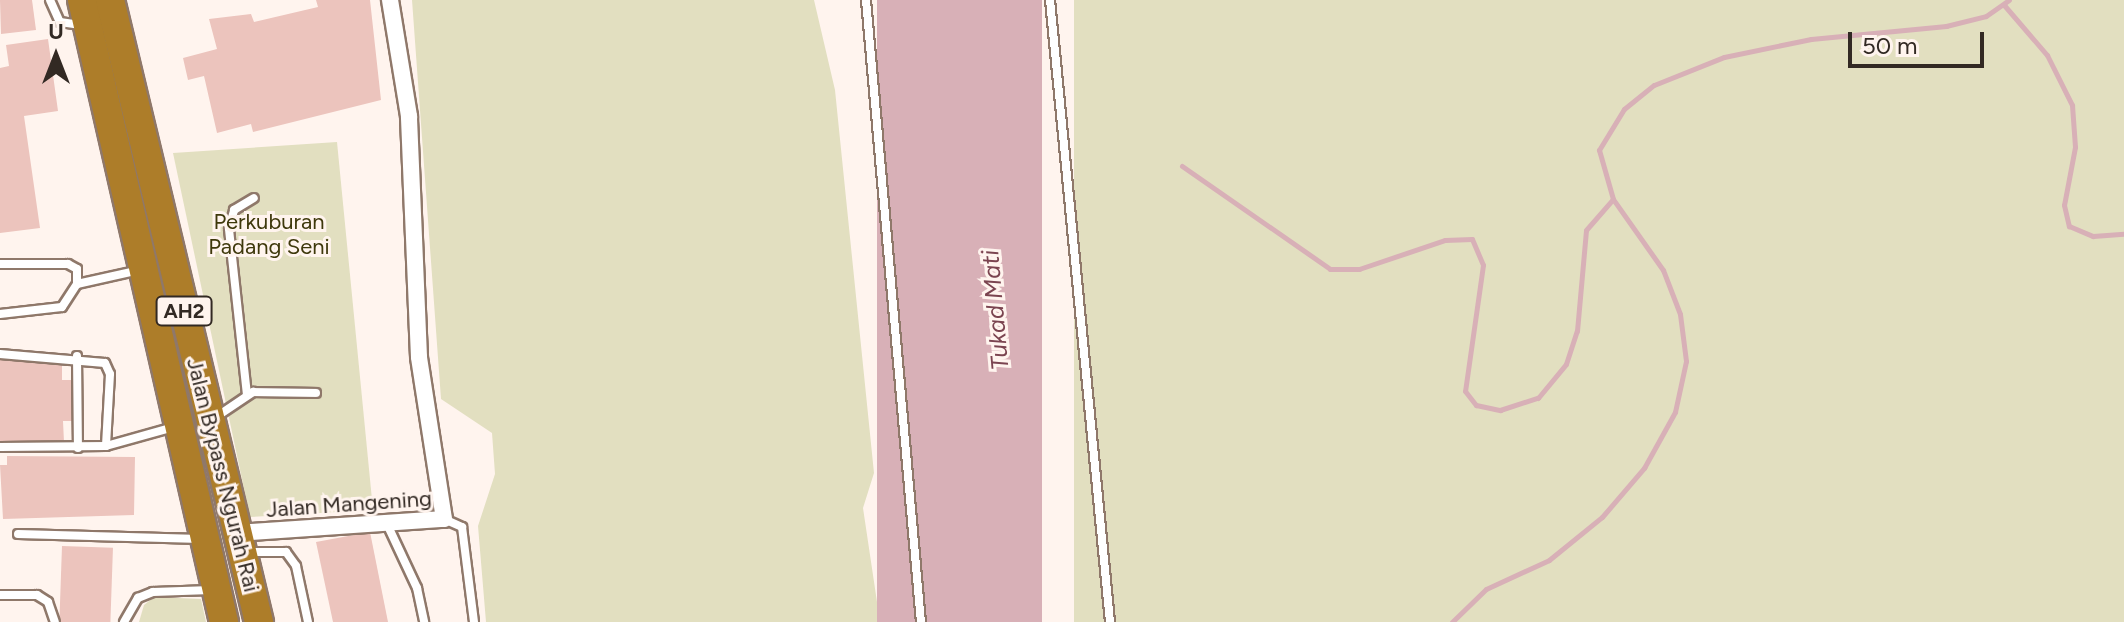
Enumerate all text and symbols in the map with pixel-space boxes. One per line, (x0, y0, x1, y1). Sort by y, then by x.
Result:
north arrow (16, 16, 96, 96)
scale bar (1852, 16, 1988, 66)
text: U (48, 18, 64, 45)
text: 50 m (1862, 31, 1918, 60)
park label: Perkuburan Padang Seni (208, 208, 330, 260)
water label: Tukad Mati (975, 249, 1015, 371)
road number: AH2 (154, 295, 214, 327)
street label: Jalan Bypass Ngurah Rai (181, 355, 265, 595)
street label: Jalan Mangening (265, 485, 433, 523)

